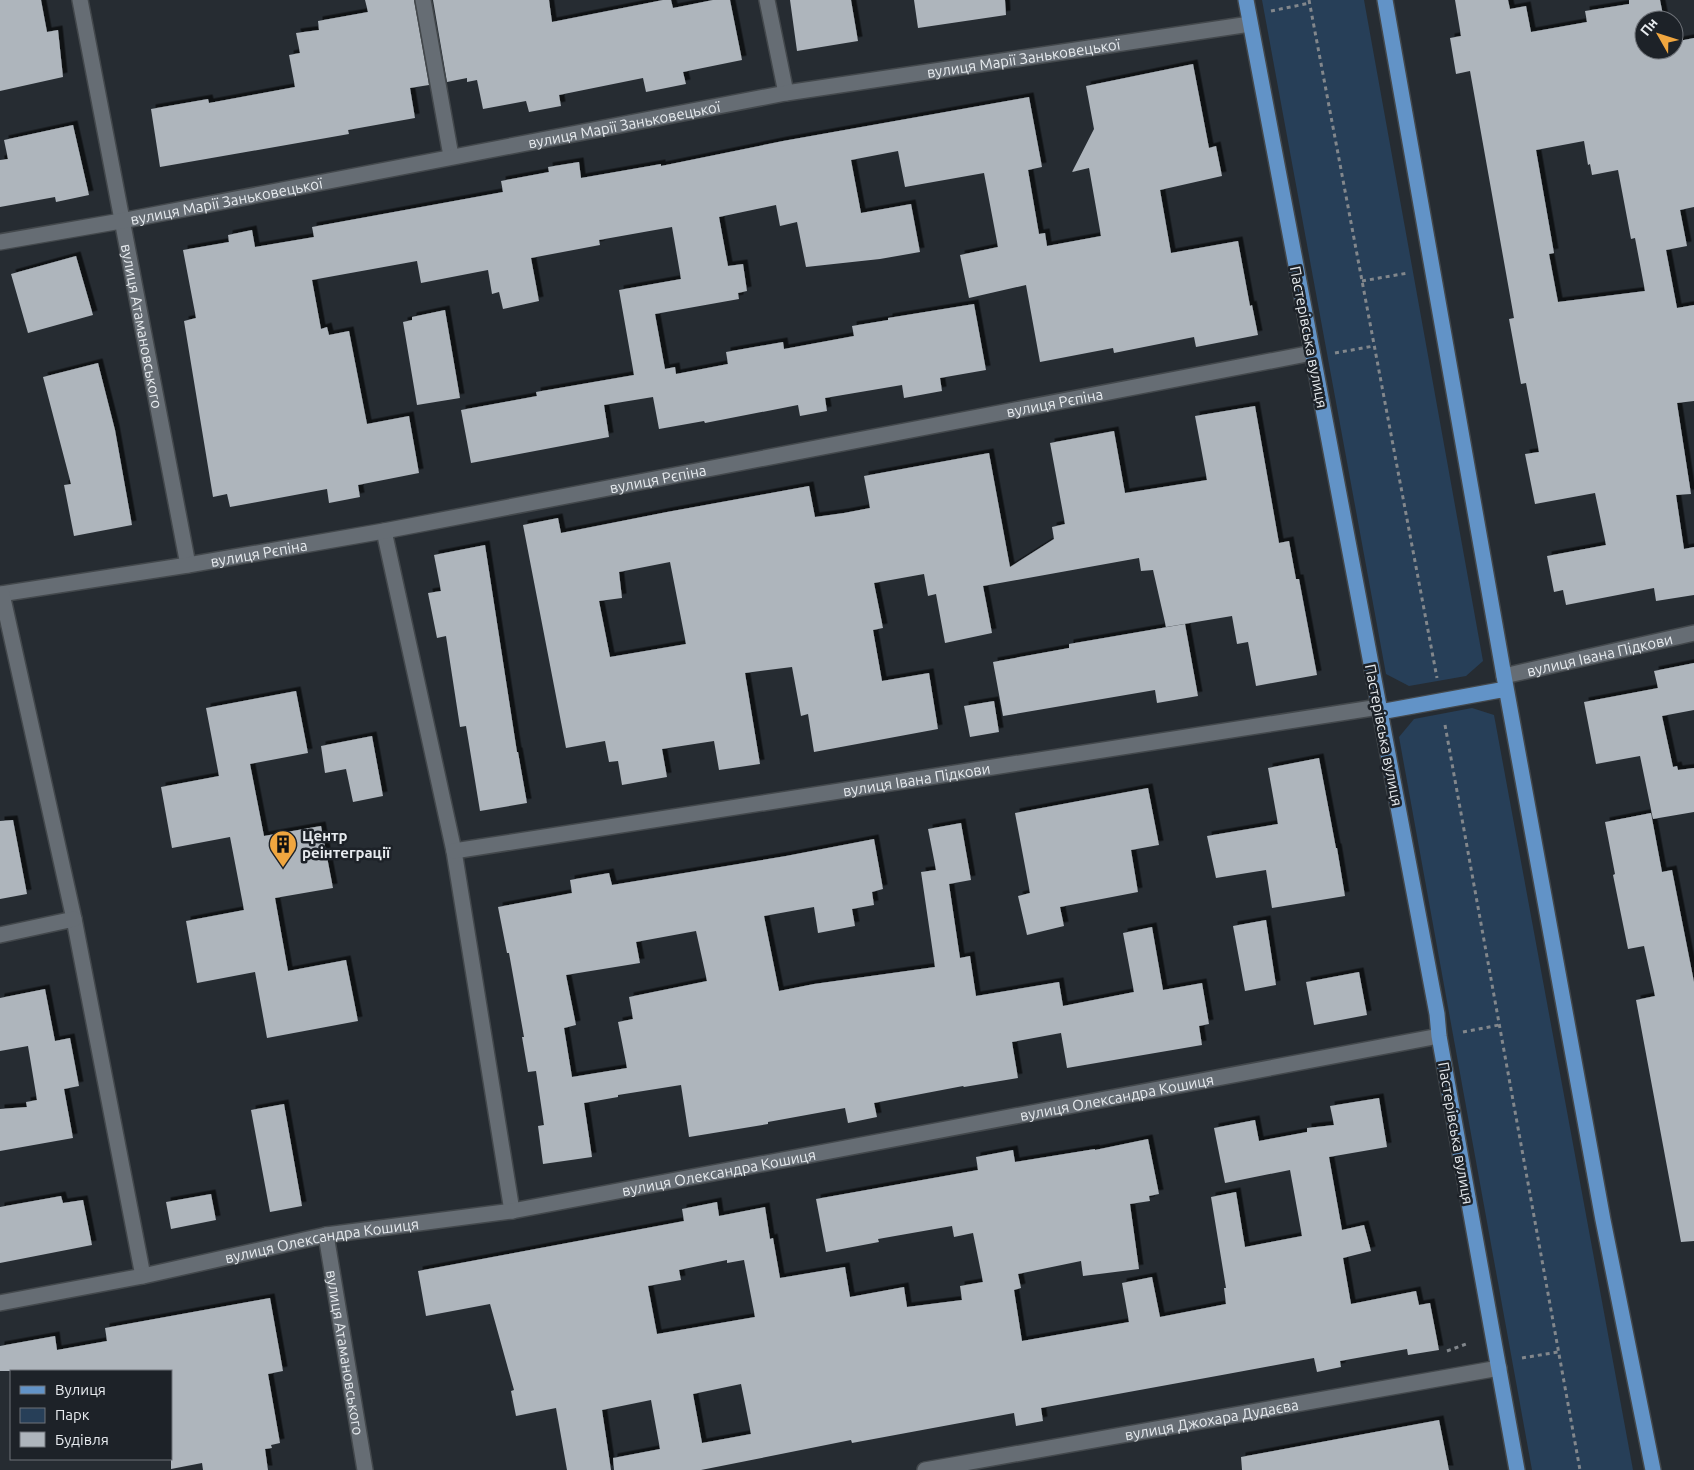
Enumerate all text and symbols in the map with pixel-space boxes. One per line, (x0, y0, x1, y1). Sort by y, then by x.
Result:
north arrow (1634, 10, 1684, 60)
text: Пн (1637, 15, 1661, 39)
street label: вулиця Марії Заньковецької (926, 35, 1122, 80)
street label: вулиця Марії Заньковецької (526, 97, 722, 151)
street label: вулиця Марії Заньковецької (129, 174, 324, 228)
street label: вулиця Атамановського (118, 242, 166, 410)
street label: Пастерівська вулиця (1287, 265, 1331, 409)
street label: вулиця Рєпіна (1005, 385, 1104, 420)
street label: вулиця Рєпіна (608, 461, 708, 496)
street label: вулиця Рєпіна (209, 536, 308, 569)
street label: вулиця Івана Підкови (1525, 630, 1674, 679)
street label: Пастерівська вулиця (1362, 663, 1406, 807)
street label: вулиця Івана Підкови (841, 759, 991, 799)
place label: Центр реінтеграції (302, 827, 391, 861)
building icon: Центр реінтеграції (268, 829, 298, 868)
street label: Пастерівська вулиця (1435, 1061, 1477, 1205)
street label: вулиця Олександра Кошиця (1018, 1070, 1215, 1123)
street label: вулиця Олександра Кошиця (620, 1145, 817, 1199)
street label: вулиця Олександра Кошиця (223, 1215, 420, 1266)
street label: вулиця Атамановського (323, 1269, 368, 1436)
legend (10, 1370, 172, 1460)
text: Вулиця (55, 1381, 106, 1398)
street label: вулиця Джохара Дудаєва (1123, 1395, 1300, 1443)
text: Парк (55, 1406, 90, 1423)
text: Будівля (55, 1431, 109, 1448)

